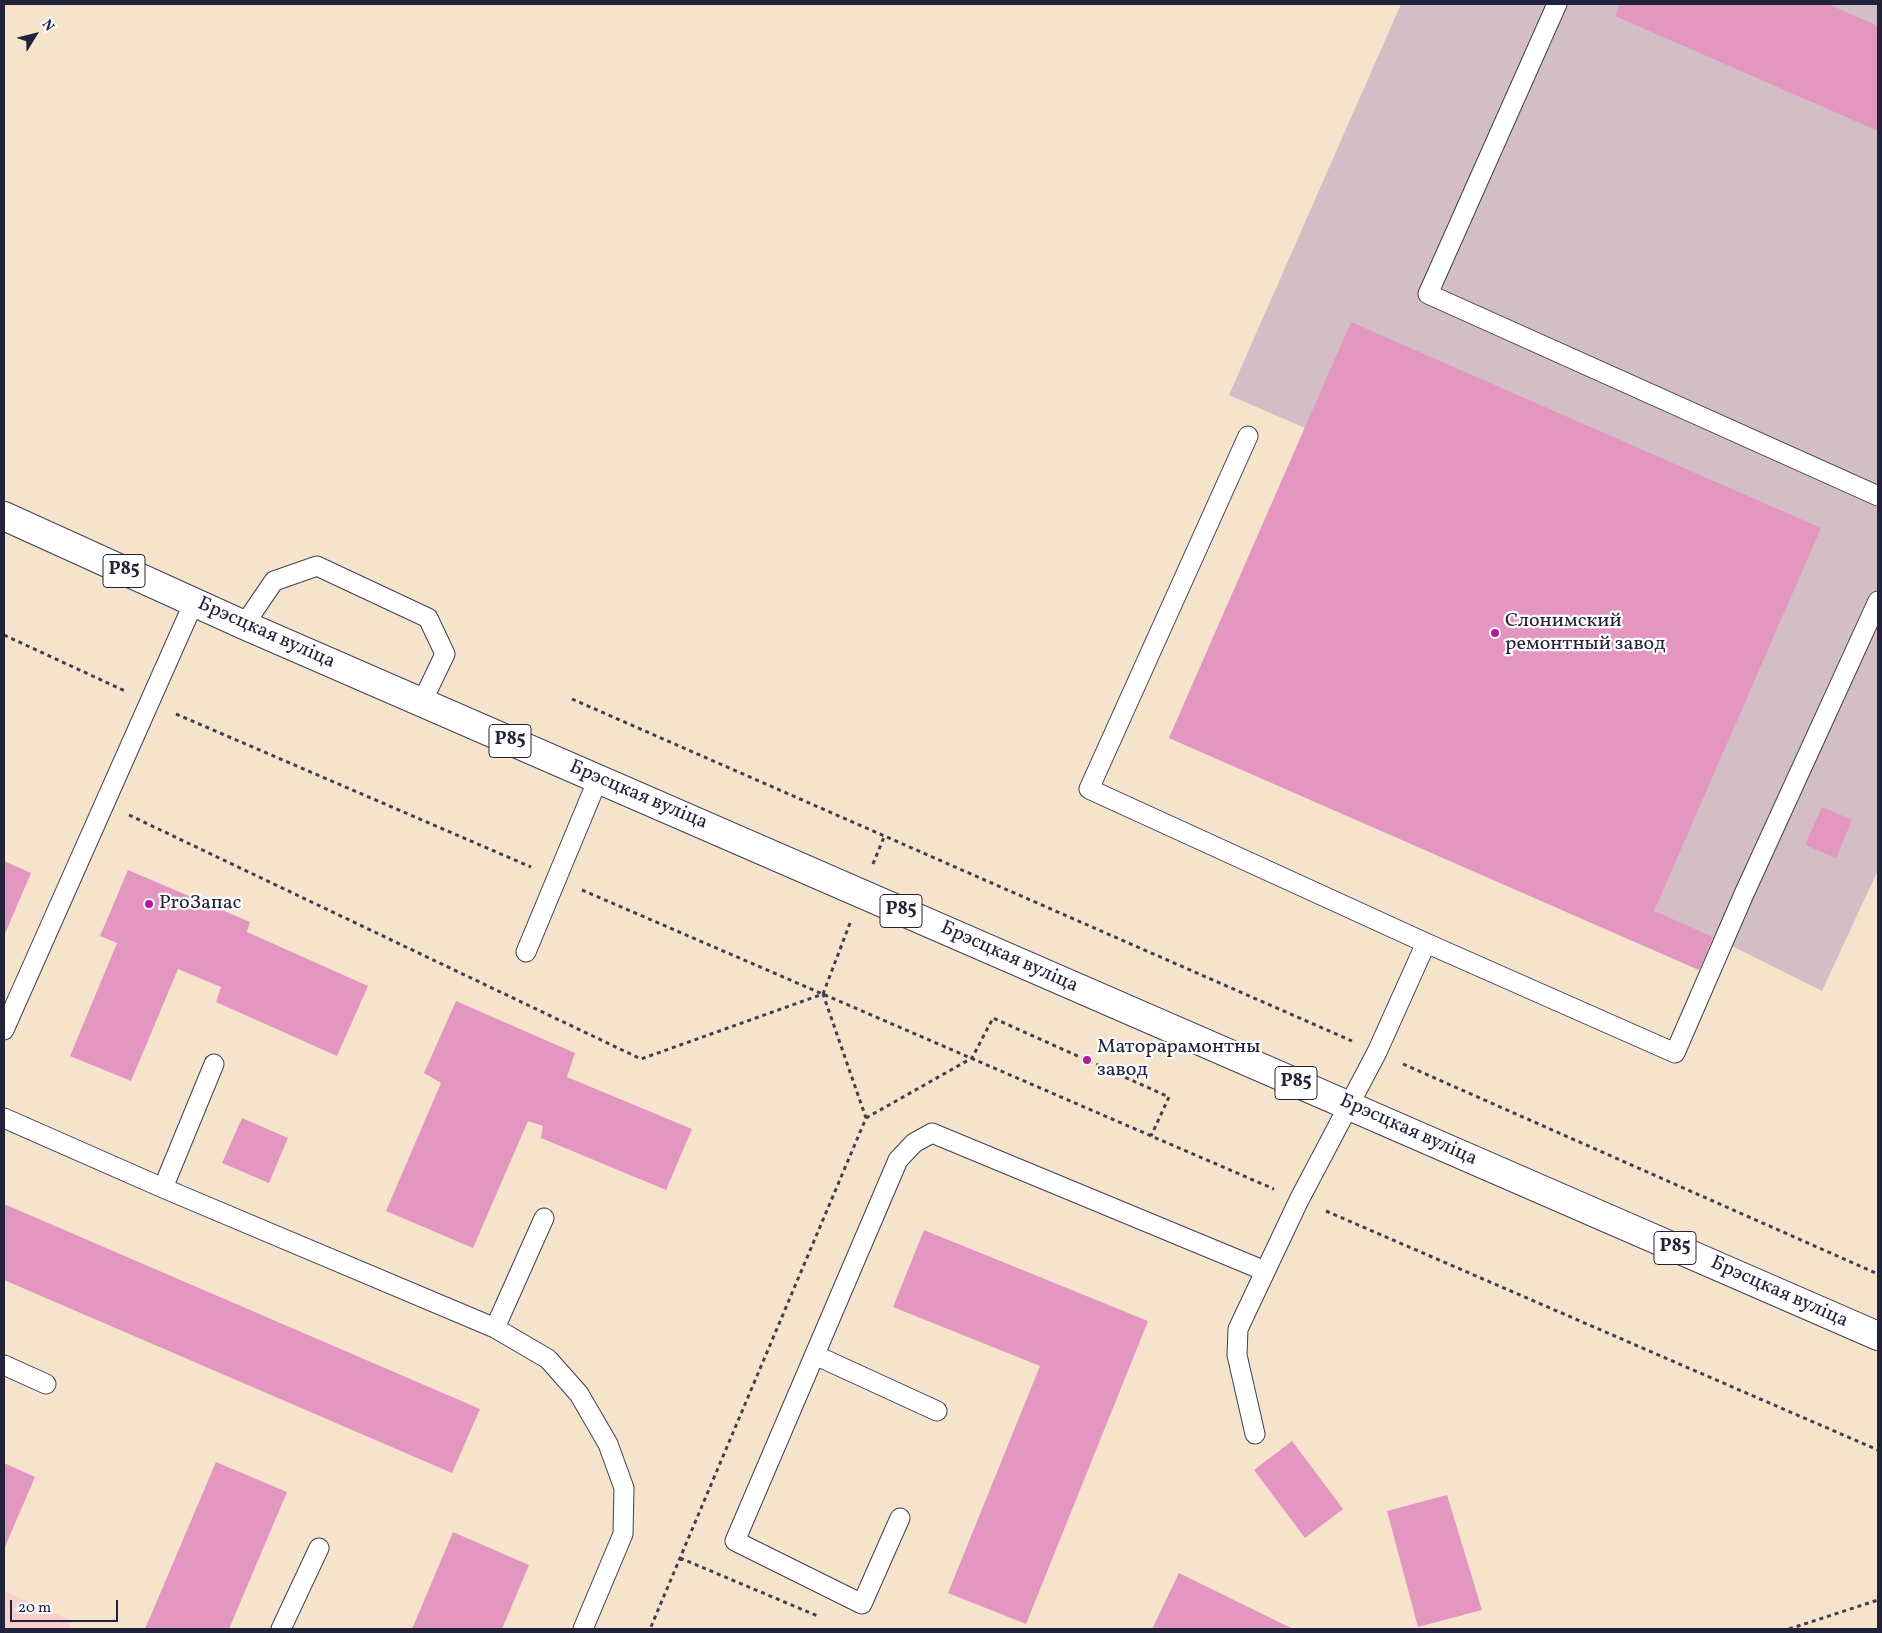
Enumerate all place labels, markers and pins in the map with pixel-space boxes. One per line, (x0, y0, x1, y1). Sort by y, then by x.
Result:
place label: Слонимский ремонтный завод (1505, 610, 1666, 657)
marker: Слонимский ремонтный завод (1489, 627, 1501, 639)
place label: ProЗапас (159, 892, 242, 916)
marker: ProЗапас (143, 898, 155, 910)
place label: Маторарамонтны завод (1097, 1036, 1260, 1083)
marker: Маторарамонтны завод (1081, 1054, 1093, 1066)

